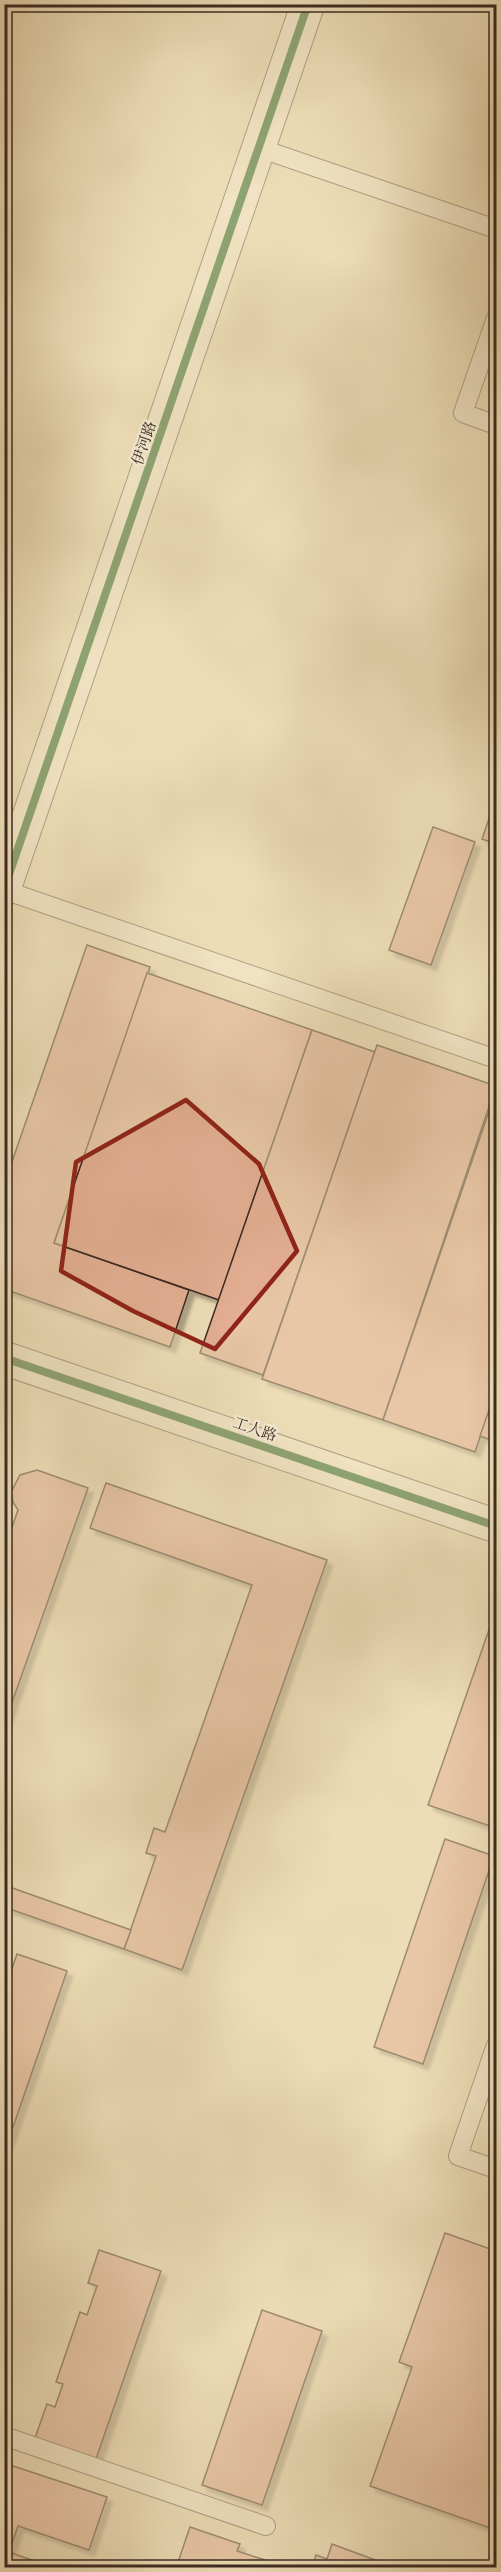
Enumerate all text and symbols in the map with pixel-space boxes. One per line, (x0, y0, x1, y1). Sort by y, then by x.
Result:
street label: 伊河路 (127, 418, 160, 467)
street label: 工人路 (231, 1412, 280, 1445)

